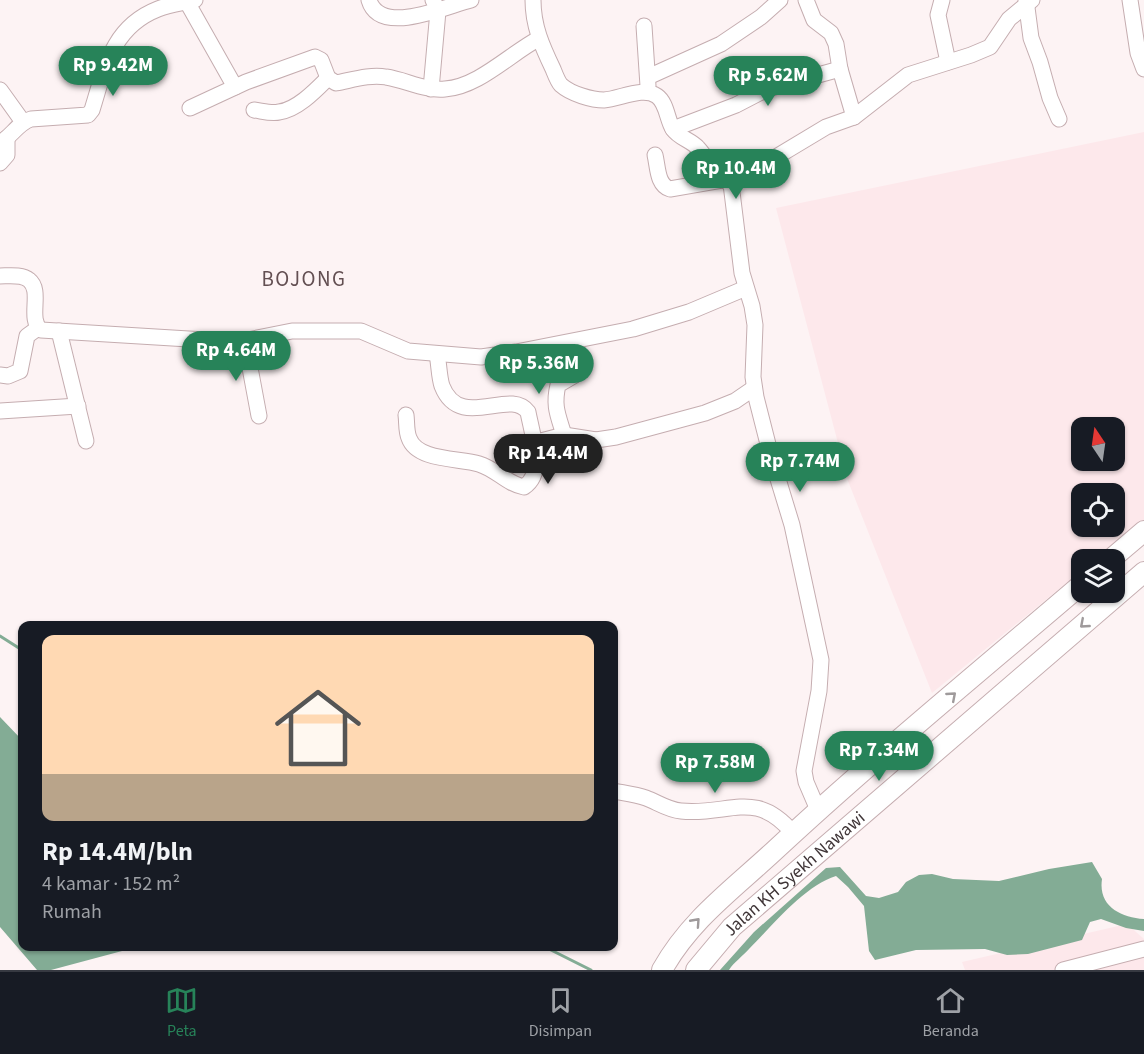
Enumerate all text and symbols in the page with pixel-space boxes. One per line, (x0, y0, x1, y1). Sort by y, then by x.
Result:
pin: Rp 9.42M (51, 46, 175, 97)
text: Rp 9.42M (73, 51, 153, 79)
pin: Rp 5.62M (706, 56, 830, 107)
text: Rp 5.62M (728, 61, 808, 89)
pin: Rp 10.4M (674, 149, 798, 200)
text: Rp 10.4M (696, 154, 776, 182)
district label: BOJONG (261, 264, 347, 294)
pin: Rp 4.64M (174, 331, 298, 382)
text: Rp 4.64M (196, 336, 276, 364)
pin: Rp 5.36M (477, 344, 601, 395)
text: Rp 5.36M (499, 349, 579, 377)
north arrow (1071, 417, 1125, 471)
map controls (1071, 417, 1125, 603)
pin: Rp 14.4M (486, 434, 610, 485)
text: Rp 14.4M (508, 439, 588, 467)
pin: Rp 7.74M (738, 442, 862, 493)
text: Rp 7.74M (760, 447, 840, 475)
button: locate (1071, 483, 1125, 537)
button: layers (1071, 549, 1125, 603)
one-way arrow (1080, 616, 1091, 627)
icon: home (264, 674, 372, 782)
one-way arrow (945, 692, 956, 703)
pin: Rp 7.34M (817, 731, 941, 782)
text: Rp 7.34M (839, 736, 919, 764)
pin: Rp 7.58M (653, 743, 777, 794)
text: Rp 7.58M (675, 748, 755, 776)
street label: Jalan KH Syekh Nawawi (718, 806, 871, 941)
text: Rp 14.4M/bln (42, 833, 193, 870)
text: 4 kamar · 152 m² (42, 870, 180, 898)
text: Rumah (42, 898, 102, 926)
one-way arrow (689, 919, 700, 929)
tab: Peta (165, 984, 198, 1042)
tab: Disimpan (529, 984, 592, 1042)
tab: Beranda (922, 984, 979, 1042)

